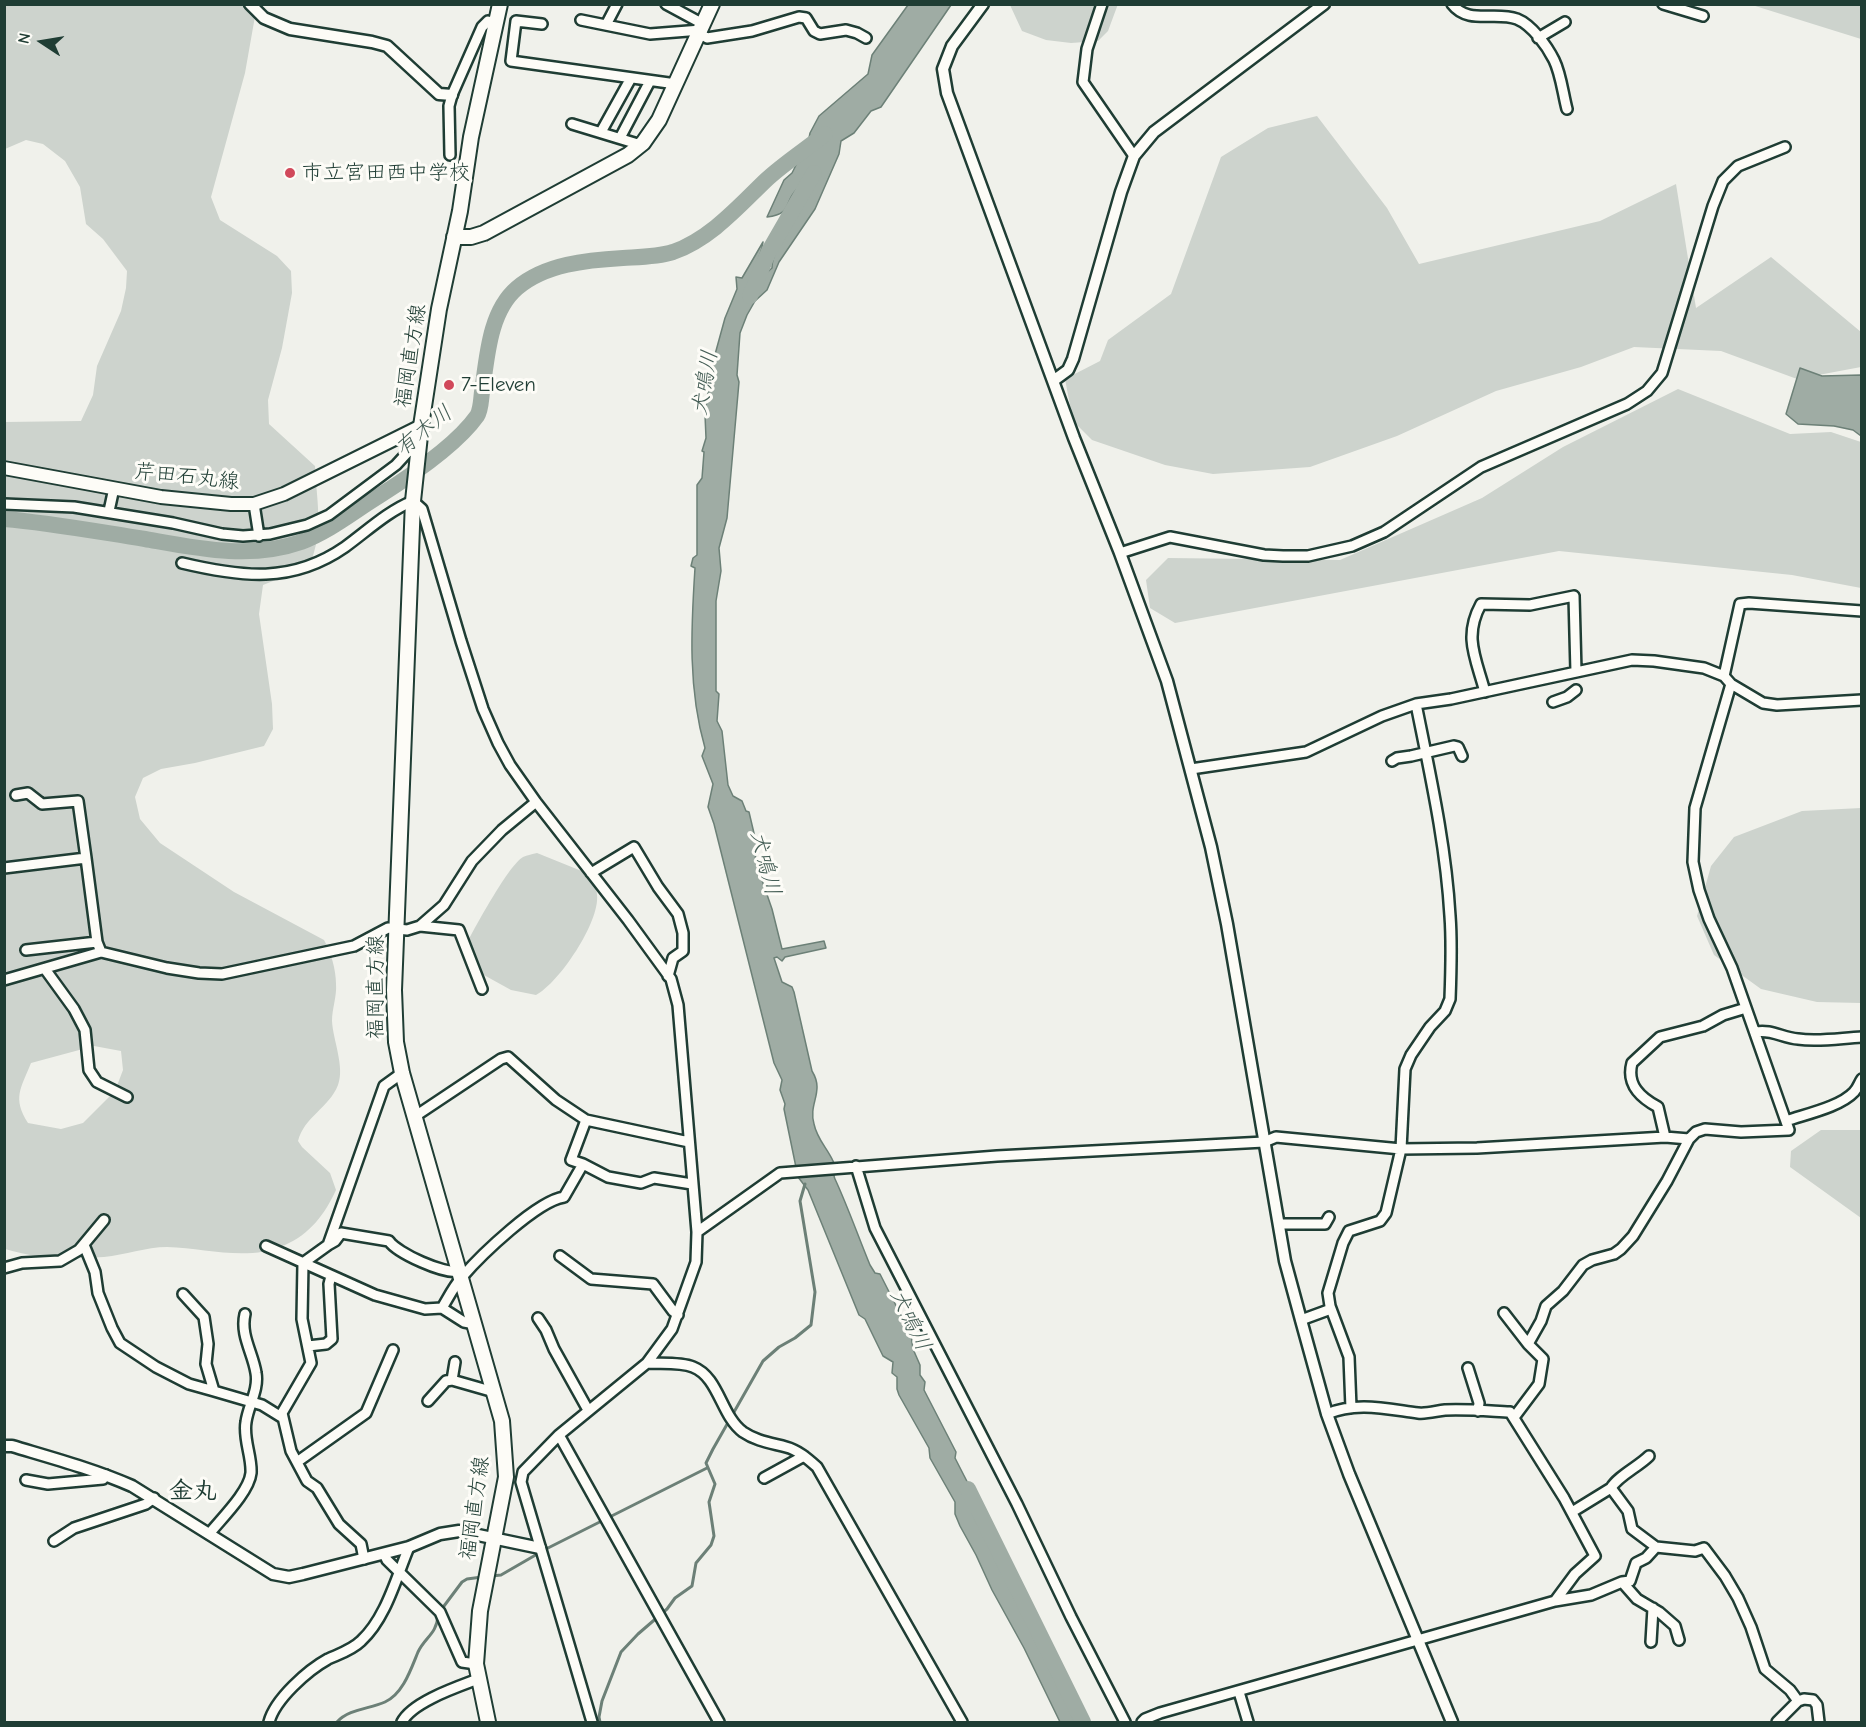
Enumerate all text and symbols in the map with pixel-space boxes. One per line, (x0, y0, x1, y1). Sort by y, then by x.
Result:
north arrow (12, 12, 72, 72)
text: N (15, 31, 34, 45)
place label: 市立宮田西中学校 (302, 160, 470, 186)
marker: 市立宮田西中学校 (283, 166, 297, 180)
street label: 福岡直方線 (390, 302, 432, 410)
water label: 犬鳴川 (686, 348, 724, 418)
place label: 7-Eleven (461, 372, 536, 398)
marker: 7-Eleven (442, 378, 456, 392)
water label: 有木川 (390, 400, 458, 462)
street label: 芹田石丸線 (133, 459, 241, 495)
water label: 犬鳴川 (744, 828, 786, 898)
street label: 福岡直方線 (363, 935, 389, 1039)
water label: 犬鳴川 (884, 1285, 936, 1355)
street label: 福岡直方線 (455, 1454, 495, 1562)
district label: 金丸 (169, 1477, 217, 1505)

